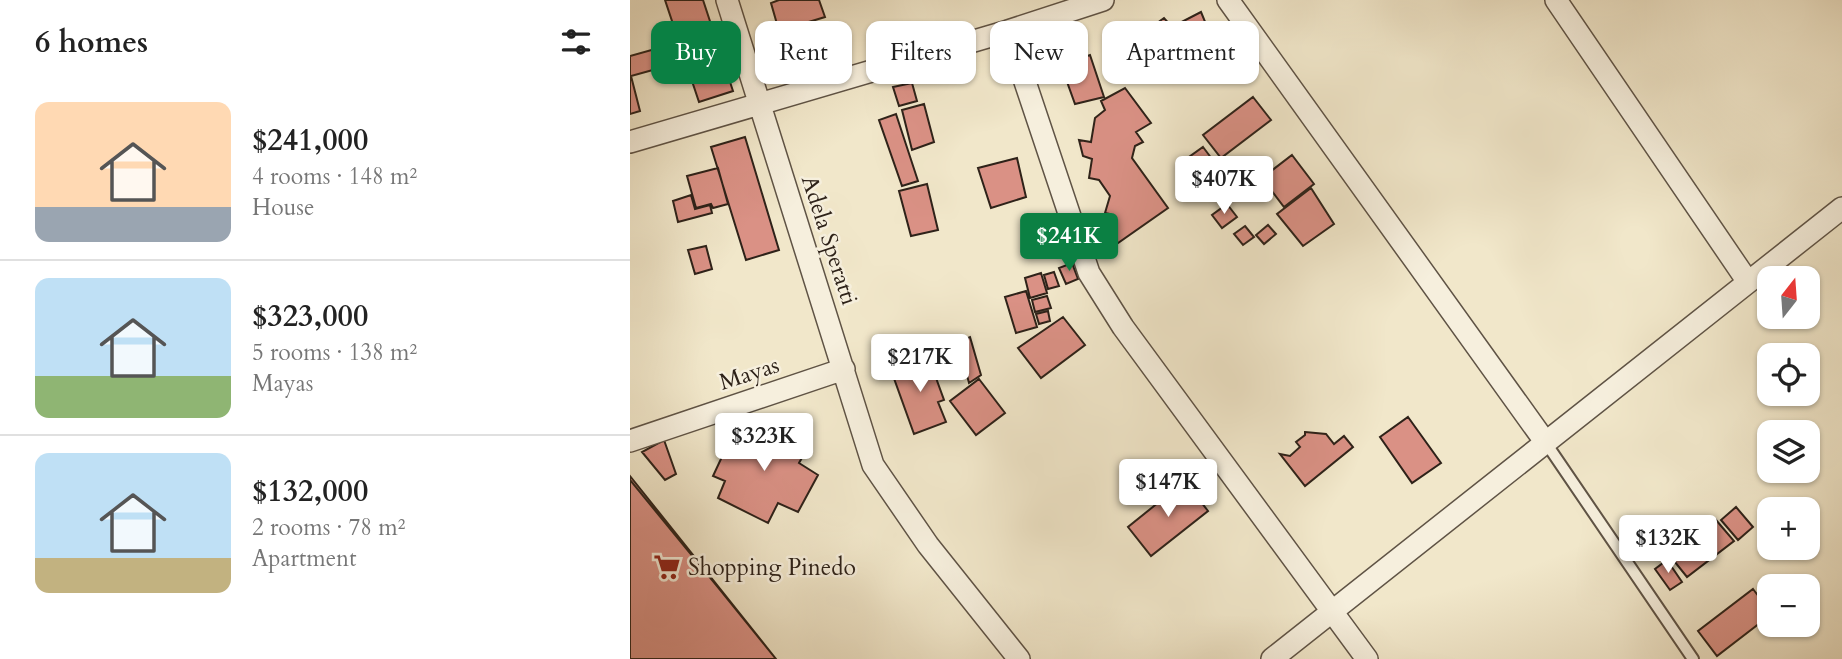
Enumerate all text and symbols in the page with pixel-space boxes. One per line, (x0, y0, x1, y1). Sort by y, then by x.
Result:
chip: Buy (651, 21, 741, 84)
chip: Rent (755, 21, 852, 84)
chip: Filters (866, 21, 976, 84)
chip: New (990, 21, 1088, 84)
chip: Apartment (1102, 21, 1259, 84)
text: 6 homes (35, 22, 148, 63)
icon: filters (557, 23, 595, 61)
text: $241,000 (252, 120, 368, 161)
icon: home (91, 130, 175, 214)
pin: $407K (1175, 156, 1273, 216)
text: 4 rooms · 148 m² (252, 161, 417, 192)
text: $407K (1191, 163, 1257, 194)
street label: Adela Speratti (794, 171, 865, 309)
text: House (252, 192, 314, 223)
pin: $241K (1020, 214, 1118, 273)
text: $241K (1036, 220, 1102, 251)
north arrow (1757, 266, 1820, 329)
map controls (1757, 266, 1820, 637)
text: $323,000 (252, 296, 368, 337)
icon: home (91, 306, 175, 390)
pin: $217K (871, 334, 969, 394)
text: 5 rooms · 138 m² (252, 337, 417, 368)
text: $217K (887, 341, 953, 372)
button: locate (1757, 343, 1820, 406)
street label: Mayas (715, 349, 783, 398)
text: Mayas (252, 368, 313, 399)
pin: $323K (715, 414, 813, 473)
text: $323K (731, 420, 797, 451)
button: layers (1757, 420, 1820, 483)
pin: $147K (1119, 460, 1217, 519)
text: $147K (1135, 466, 1201, 497)
text: $132,000 (252, 471, 368, 512)
icon: home (91, 481, 175, 565)
button: + (1757, 497, 1820, 560)
text: 2 rooms · 78 m² (252, 512, 405, 543)
pin: $132K (1619, 516, 1717, 575)
text: $132K (1635, 522, 1701, 553)
text: Apartment (252, 543, 356, 574)
supermarket icon: Shopping Pinedo (652, 552, 682, 582)
place label: Shopping Pinedo (688, 552, 856, 583)
button: − (1757, 574, 1820, 637)

